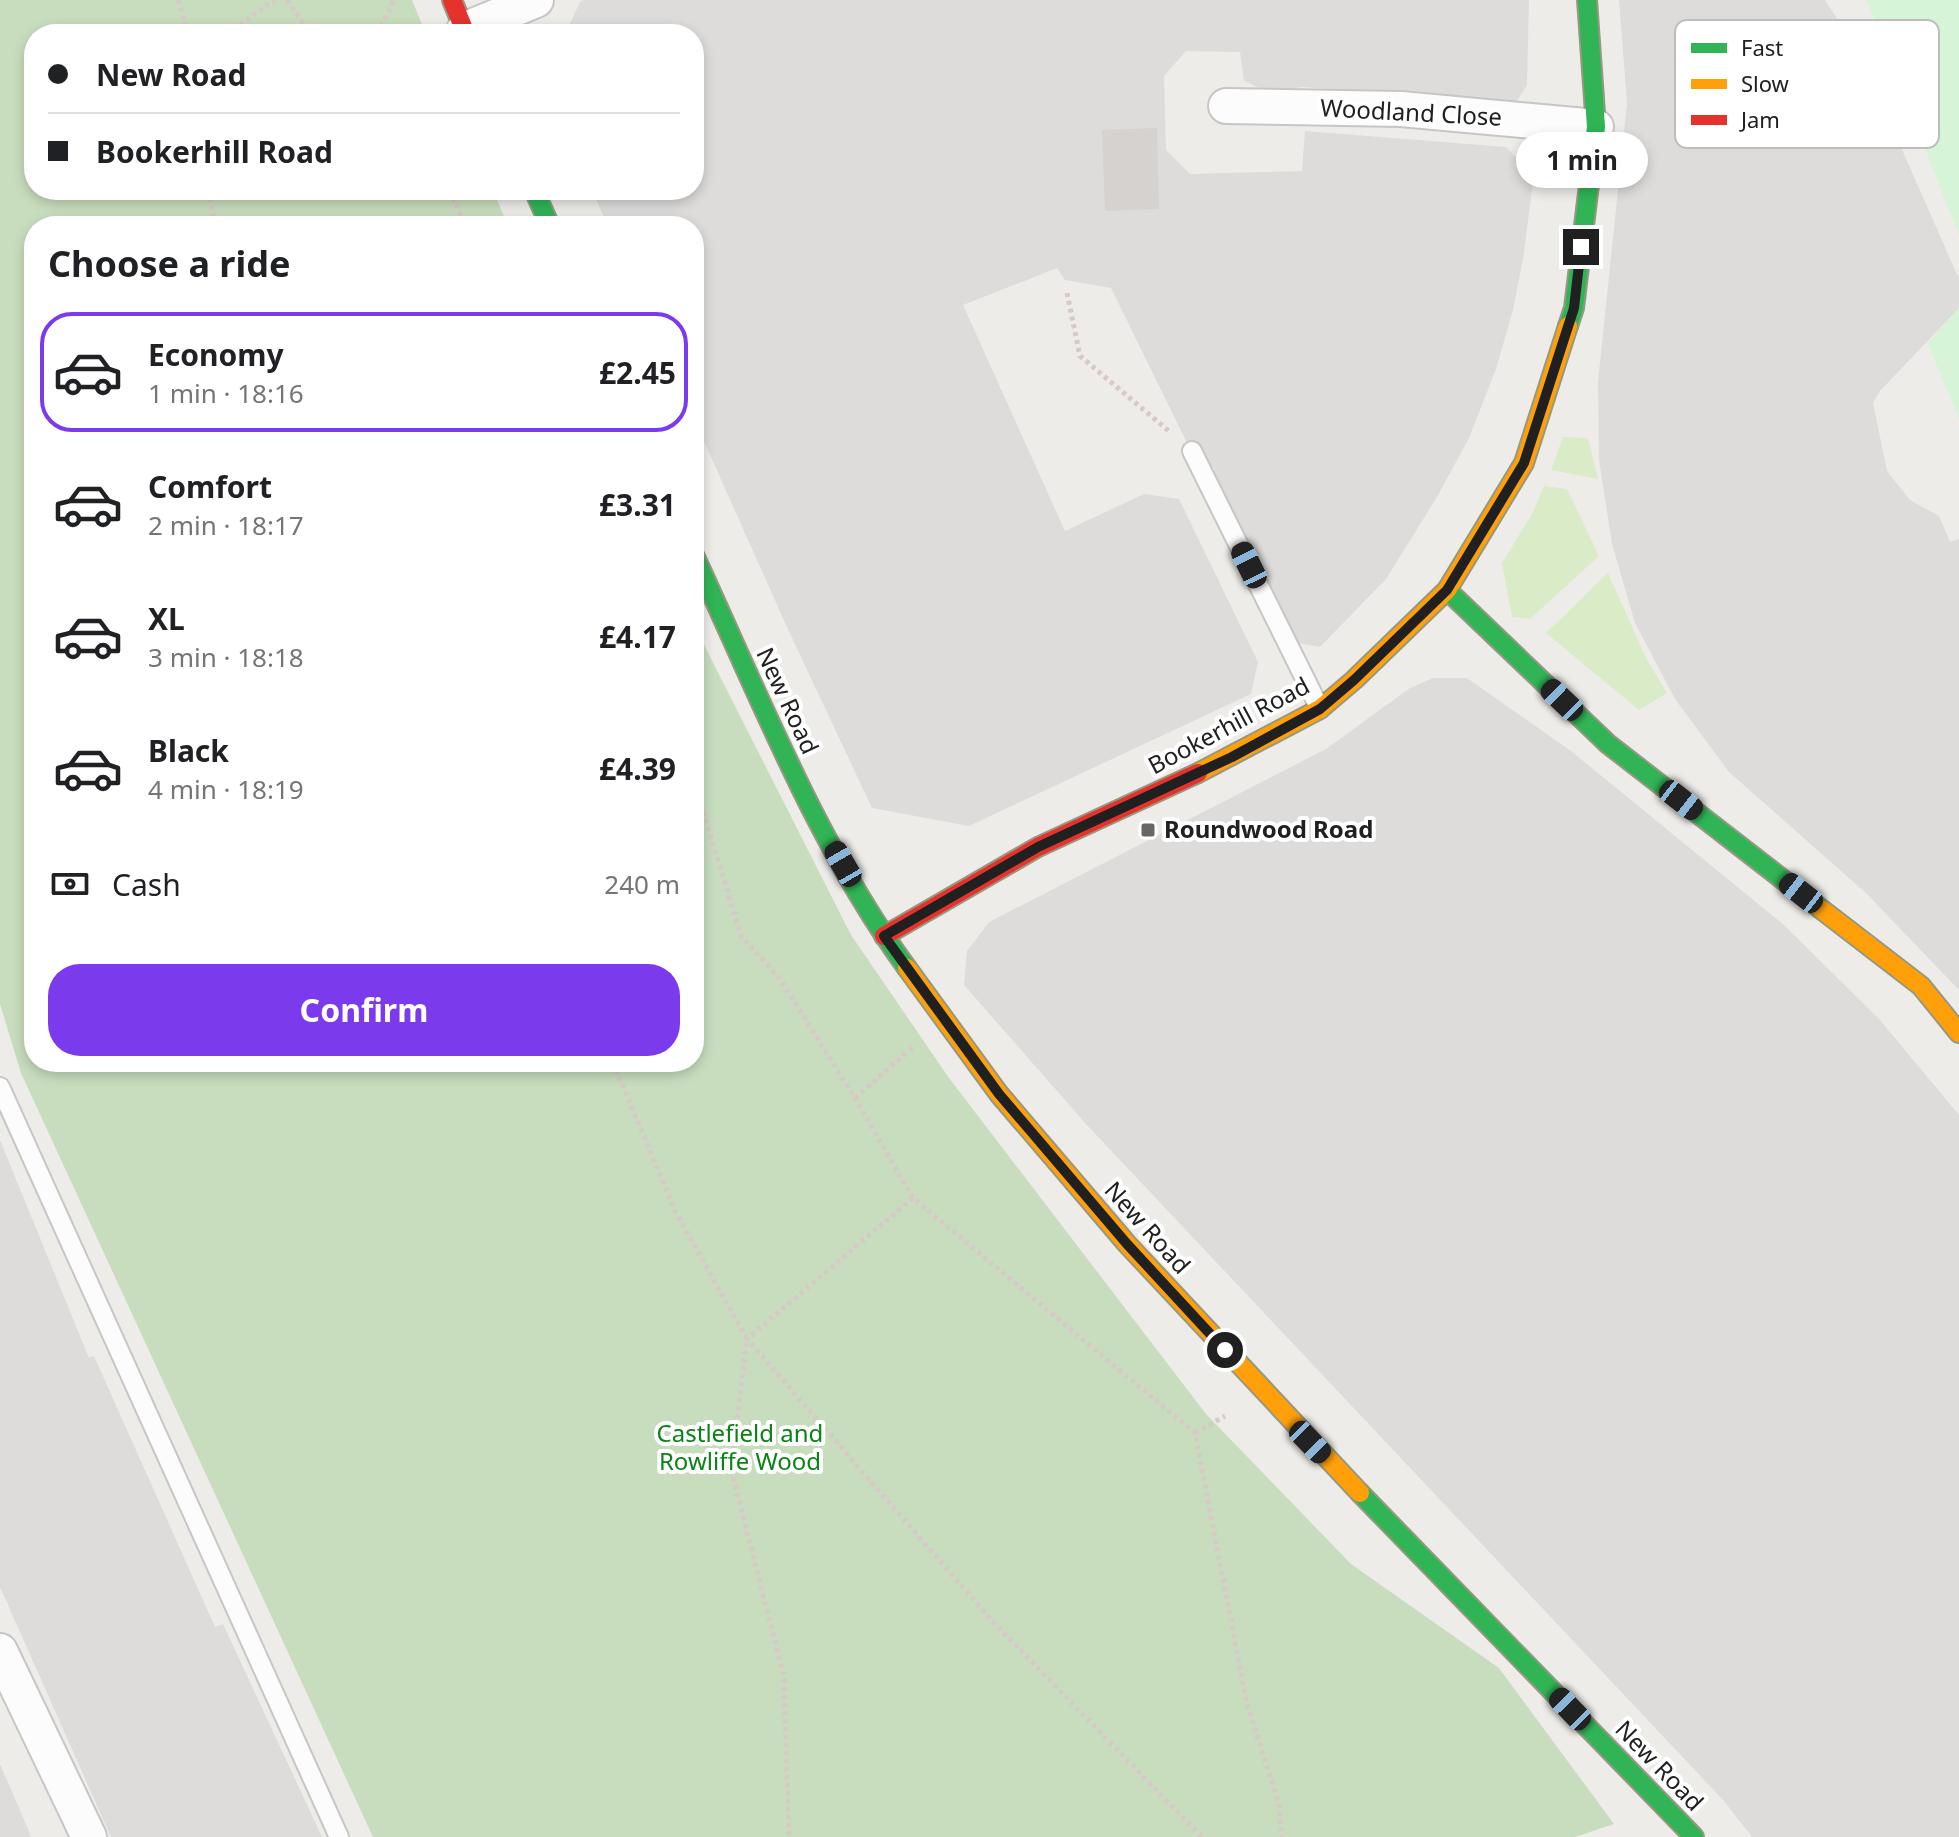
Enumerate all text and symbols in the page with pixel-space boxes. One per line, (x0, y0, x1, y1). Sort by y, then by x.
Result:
legend (1675, 20, 1939, 148)
text: Fast (1741, 32, 1783, 62)
text: New Road (96, 54, 247, 95)
text: Slow (1741, 68, 1790, 98)
street label: Woodland Close (1319, 90, 1503, 133)
text: Jam (1739, 104, 1780, 134)
text: Bookerhill Road (96, 131, 333, 172)
callout: 1 min (1515, 131, 1647, 187)
text: 1 min (1546, 142, 1618, 178)
route end (1563, 229, 1599, 265)
text: Choose a ride (48, 239, 290, 288)
text: Economy (148, 334, 284, 375)
icon: car (52, 336, 124, 408)
text: £2.45 (599, 352, 676, 393)
text: 1 min · 18:16 (148, 375, 304, 411)
text: Comfort (148, 466, 272, 507)
icon: car (52, 468, 124, 540)
text: £3.31 (599, 484, 676, 525)
text: 2 min · 18:17 (148, 507, 304, 543)
car (1228, 538, 1270, 592)
text: XL (148, 598, 185, 639)
icon: car (52, 600, 124, 672)
text: £4.17 (599, 616, 676, 657)
text: 3 min · 18:18 (148, 639, 304, 675)
street label: New Road (749, 642, 827, 759)
street label: Bookerhill Road (1142, 668, 1315, 781)
car (1536, 675, 1588, 725)
text: Black (148, 730, 229, 771)
icon: car (52, 732, 124, 804)
text: £4.39 (599, 748, 676, 789)
text: 4 min · 18:19 (148, 771, 304, 807)
car (1655, 776, 1707, 824)
place label: Roundwood Road (1164, 812, 1373, 845)
marker: Roundwood Road (1139, 821, 1157, 839)
car (821, 837, 865, 891)
icon: cash (48, 862, 92, 906)
text: Cash (112, 864, 181, 905)
text: 240 m (604, 866, 680, 902)
car (1775, 869, 1827, 917)
button: Confirm (48, 964, 680, 1056)
street label: New Road (1098, 1174, 1199, 1280)
route start (1207, 1332, 1243, 1368)
park label: Castlefield and Rowliffe Wood (657, 1416, 823, 1477)
car (1285, 1416, 1335, 1468)
car (1545, 1683, 1595, 1735)
street label: New Road (1609, 1712, 1712, 1817)

